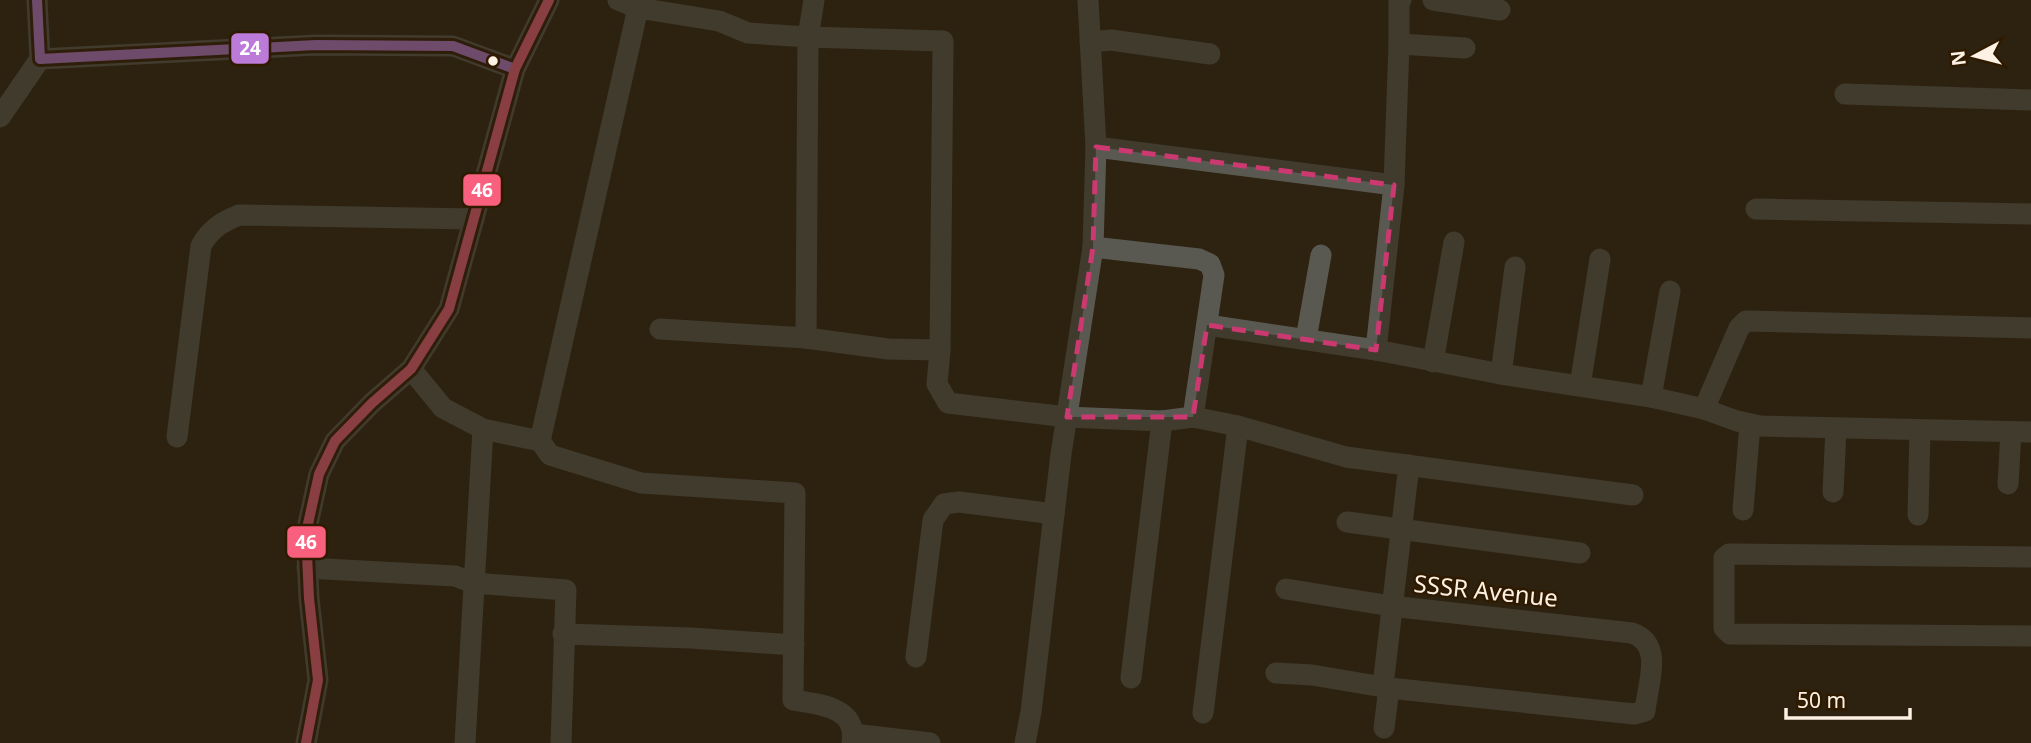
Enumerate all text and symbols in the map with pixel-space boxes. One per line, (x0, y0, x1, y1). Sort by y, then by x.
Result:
north arrow (1940, 21, 2010, 91)
line badge: 24 (230, 32, 270, 65)
text: 24 (239, 35, 261, 61)
text: N (1944, 49, 1972, 67)
unlabelled marker (486, 54, 500, 68)
line badge: 46 (462, 173, 502, 207)
text: 46 (471, 177, 493, 203)
line badge: 46 (286, 525, 327, 559)
text: 46 (295, 529, 317, 555)
street label: SSSR Avenue (1412, 566, 1560, 614)
scale bar (1786, 676, 1910, 720)
text: 50 m (1797, 686, 1846, 714)

